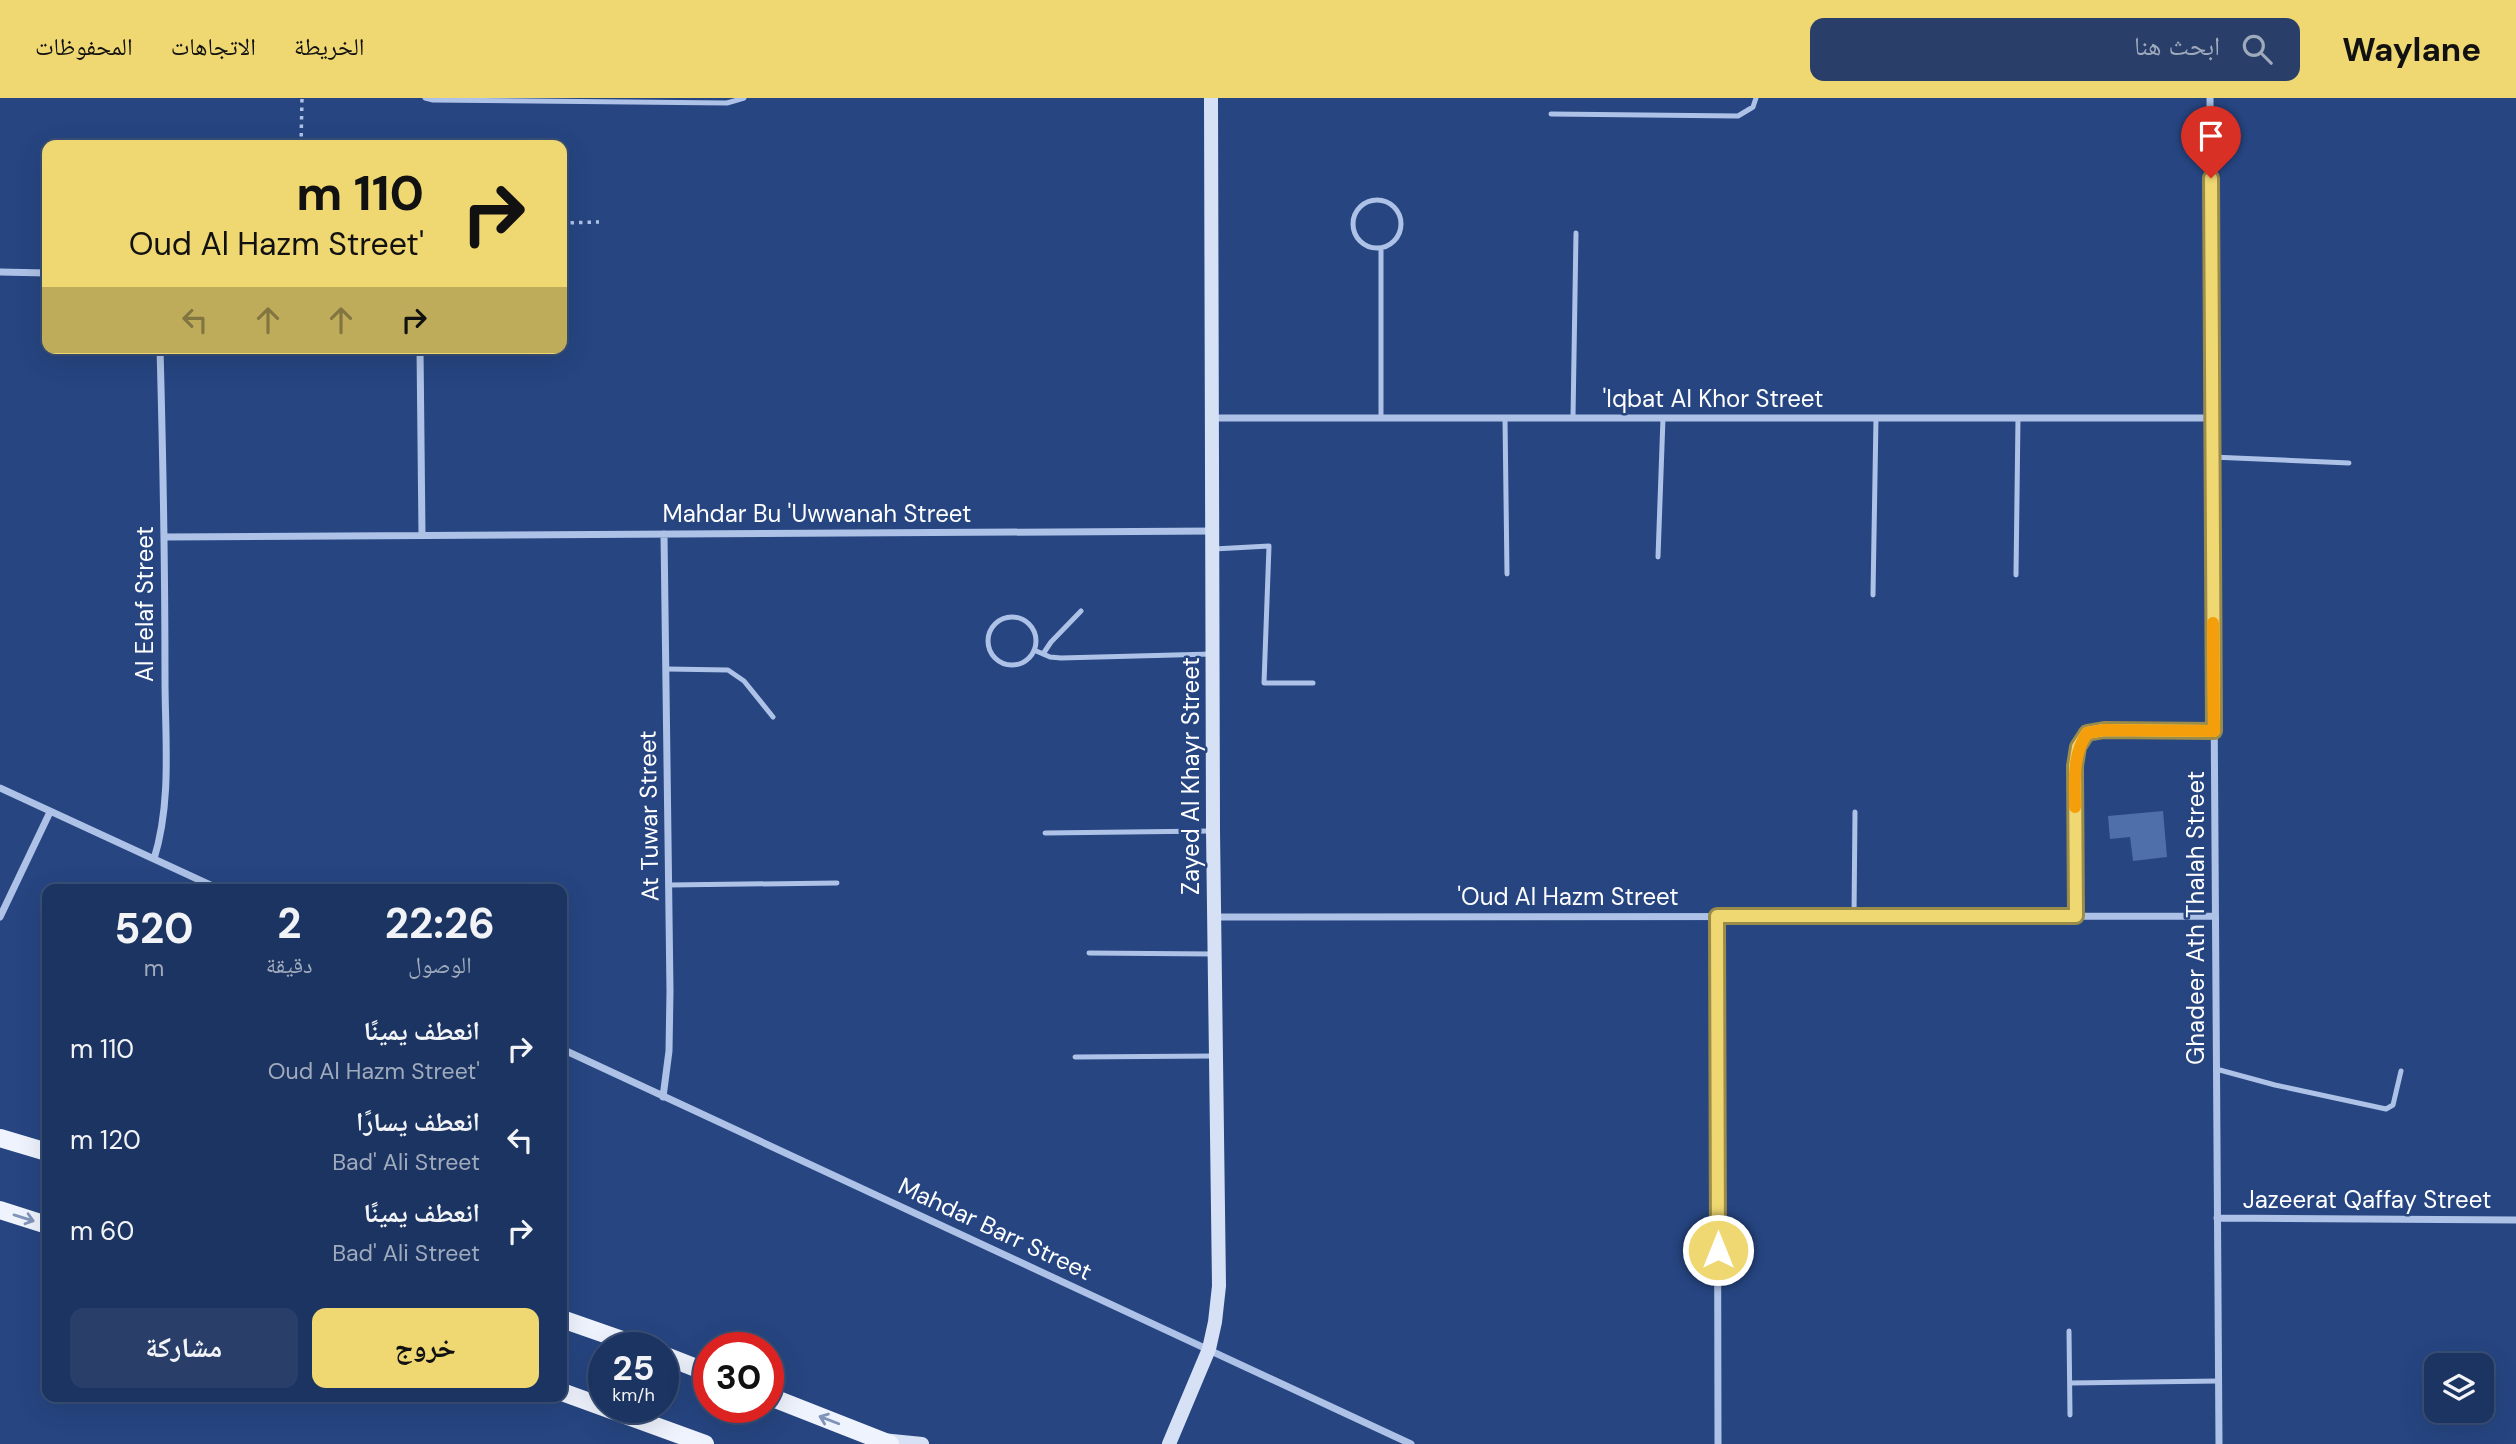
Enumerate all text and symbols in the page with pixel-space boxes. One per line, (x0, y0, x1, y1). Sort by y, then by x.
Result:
search box (1810, 18, 2300, 81)
text: Waylane (2342, 28, 2481, 71)
text: ابحث هنا (2134, 29, 2220, 63)
icon: search (2238, 30, 2276, 68)
text: المحفوظات (35, 31, 133, 62)
text: الاتجاهات (171, 31, 256, 62)
text: الخريطة (294, 31, 365, 62)
pin (2181, 106, 2241, 178)
icon: arrive (2192, 117, 2230, 155)
text: 110 m (296, 161, 424, 225)
icon: right (448, 168, 539, 259)
text: 'Oud Al Hazm Street (129, 223, 424, 265)
icon: left (176, 301, 214, 339)
icon: ahead (249, 301, 287, 339)
icon: ahead (322, 301, 360, 339)
icon: right (395, 301, 433, 339)
street label: 'Iqbat Al Khor Street (1602, 383, 1824, 414)
street label: Mahdar Bu 'Uwwanah Street (663, 498, 971, 529)
street label: Al Eelaf Street (129, 526, 160, 682)
street label: Zayed Al Khayr Street (1175, 657, 1206, 895)
street label: At Tuwar Street (632, 730, 665, 902)
street label: Ghadeer Ath Thalah Street (2180, 771, 2211, 1065)
street label: 'Oud Al Hazm Street (1457, 881, 1679, 912)
text: 2 (277, 896, 301, 951)
text: 22:26 (385, 896, 495, 951)
text: 520 (114, 901, 194, 956)
text: دقيقة (266, 950, 313, 980)
text: الوصول (408, 950, 472, 980)
text: m (144, 953, 164, 983)
text: انعطف يمينًا (364, 1014, 480, 1048)
icon: right (501, 1030, 539, 1068)
text: 110 m (70, 1032, 134, 1066)
text: 'Oud Al Hazm Street (268, 1056, 480, 1086)
text: انعطف يسارًا (356, 1105, 480, 1139)
icon: left (501, 1121, 539, 1159)
text: 120 m (70, 1123, 141, 1157)
text: Bad' Ali Street (332, 1147, 480, 1177)
street label: Mahdar Barr Street (893, 1170, 1097, 1287)
street label: Jazeerat Qaffay Street (2243, 1184, 2491, 1215)
text: انعطف يمينًا (364, 1196, 480, 1230)
one-way arrow (12, 1212, 34, 1225)
icon: right (501, 1212, 539, 1250)
position arrow (1681, 1213, 1755, 1287)
text: 60 m (70, 1214, 134, 1248)
text: Bad' Ali Street (332, 1238, 480, 1268)
button: مشاركة (70, 1308, 298, 1388)
button: خروج (312, 1308, 539, 1388)
speed limit sign: 30 (693, 1332, 784, 1423)
text: 25 (613, 1345, 654, 1391)
map controls (2424, 1353, 2494, 1423)
button: layers (2424, 1353, 2494, 1423)
text: km/h (612, 1383, 655, 1407)
one-way arrow (819, 1412, 841, 1425)

